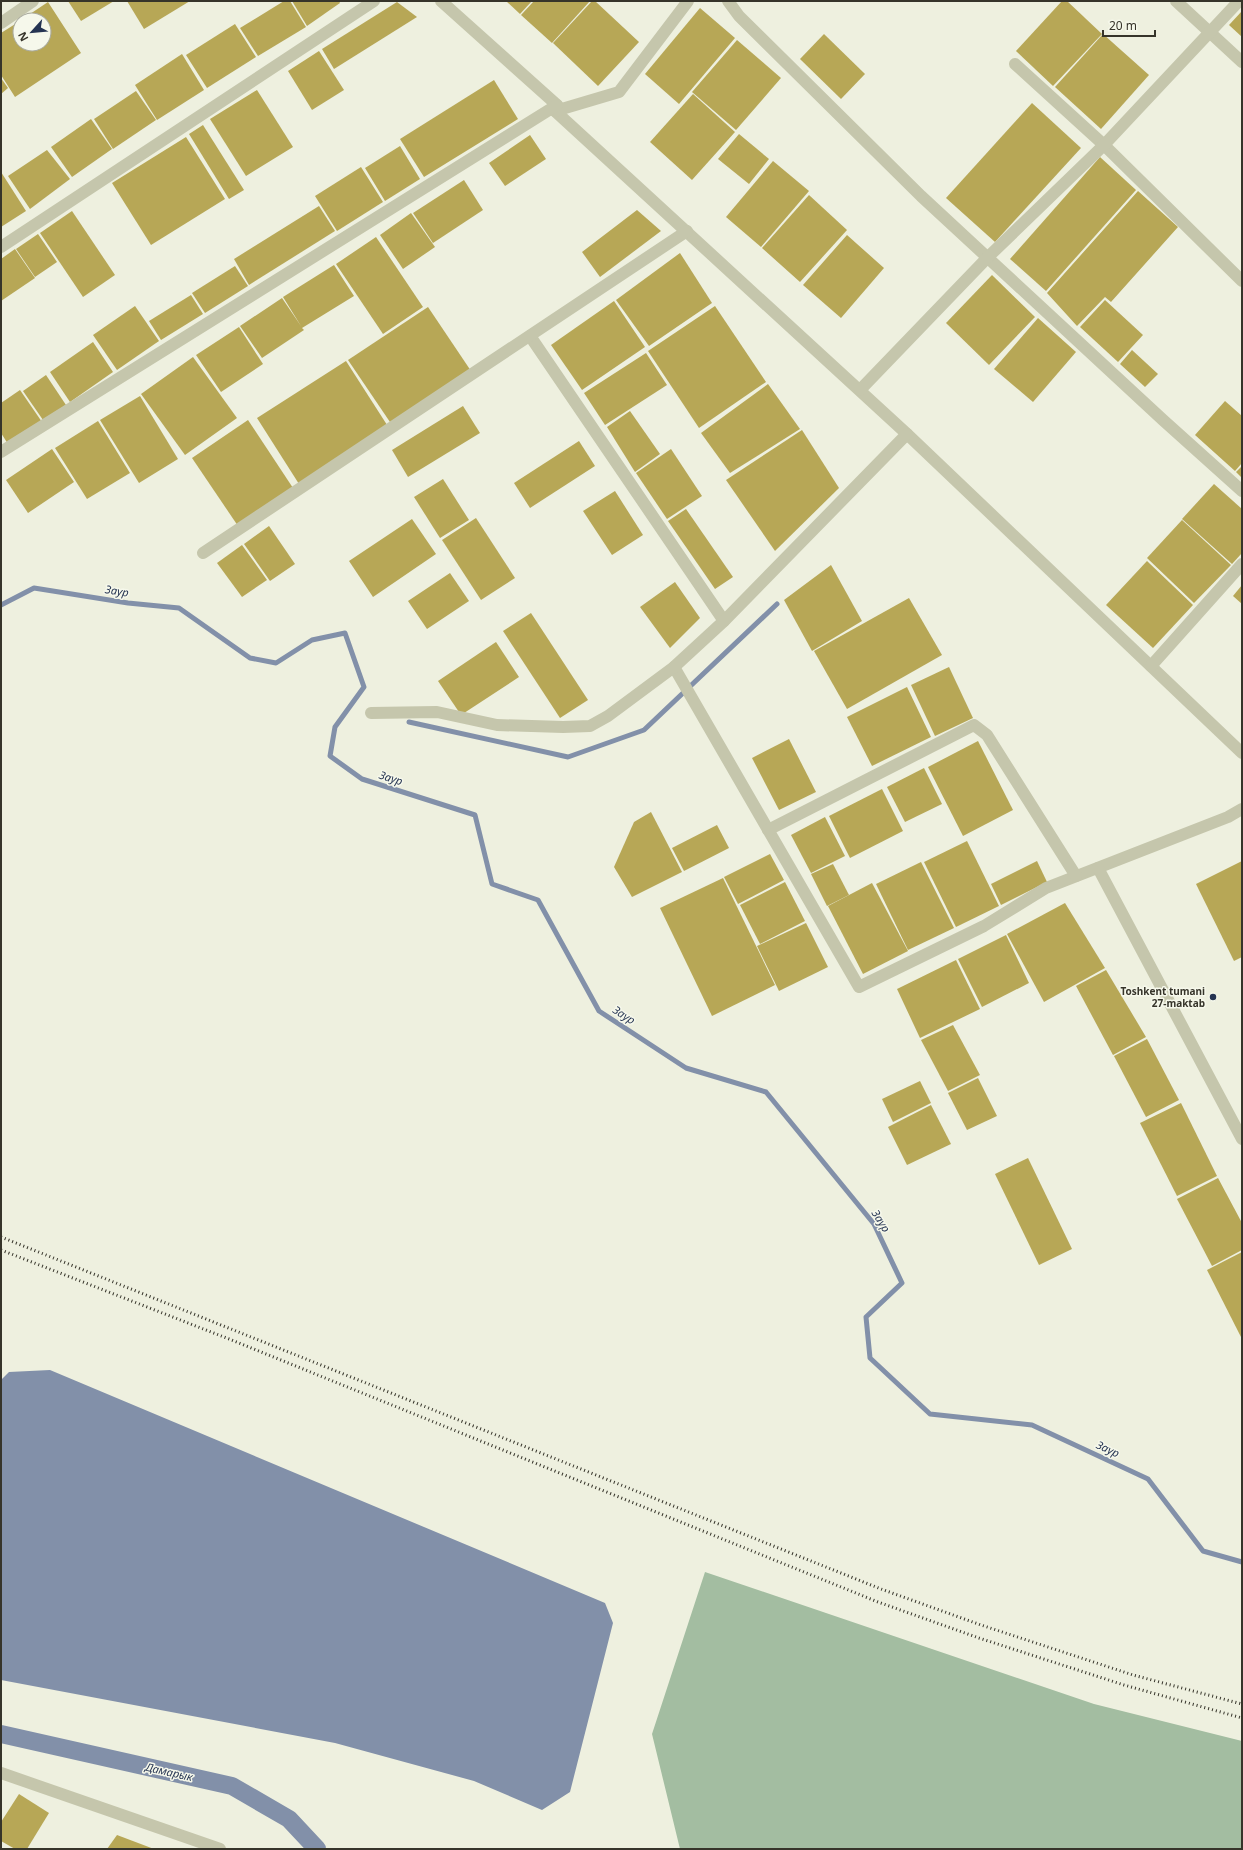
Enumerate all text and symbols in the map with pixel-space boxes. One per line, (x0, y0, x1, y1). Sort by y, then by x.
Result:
north arrow (12, 12, 52, 52)
scale bar (1103, 12, 1155, 38)
text: 20 m (1109, 17, 1137, 34)
text: N (14, 29, 31, 44)
water label: Заур (103, 581, 130, 600)
water label: Заур (377, 766, 405, 788)
place label: Toshkent tumani 27-maktab (1120, 984, 1205, 1010)
marker: Toshkent tumani 27-maktab (1208, 992, 1218, 1002)
water label: Заур (609, 1001, 638, 1027)
water label: Заур (868, 1206, 894, 1235)
water label: Заур (1093, 1436, 1122, 1460)
water label: Дамарык (143, 1759, 195, 1784)

